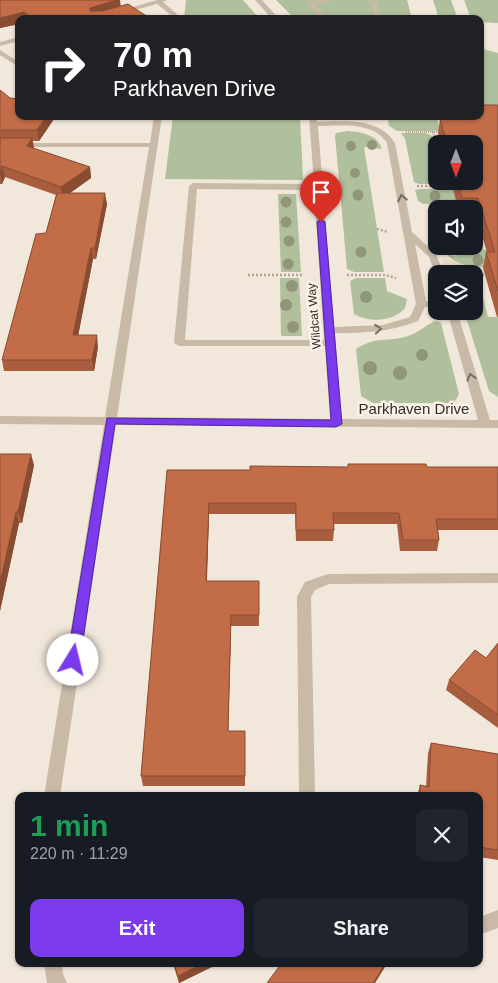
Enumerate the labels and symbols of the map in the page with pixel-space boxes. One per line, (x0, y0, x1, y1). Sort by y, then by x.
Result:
north arrow (428, 135, 482, 190)
pin (300, 171, 342, 222)
one-way arrow (397, 193, 408, 202)
street label: Wildcat Way (304, 282, 324, 350)
one-way arrow (374, 324, 382, 335)
one-way arrow (467, 374, 477, 382)
street label: Parkhaven Drive (359, 400, 469, 417)
position arrow (46, 633, 98, 685)

